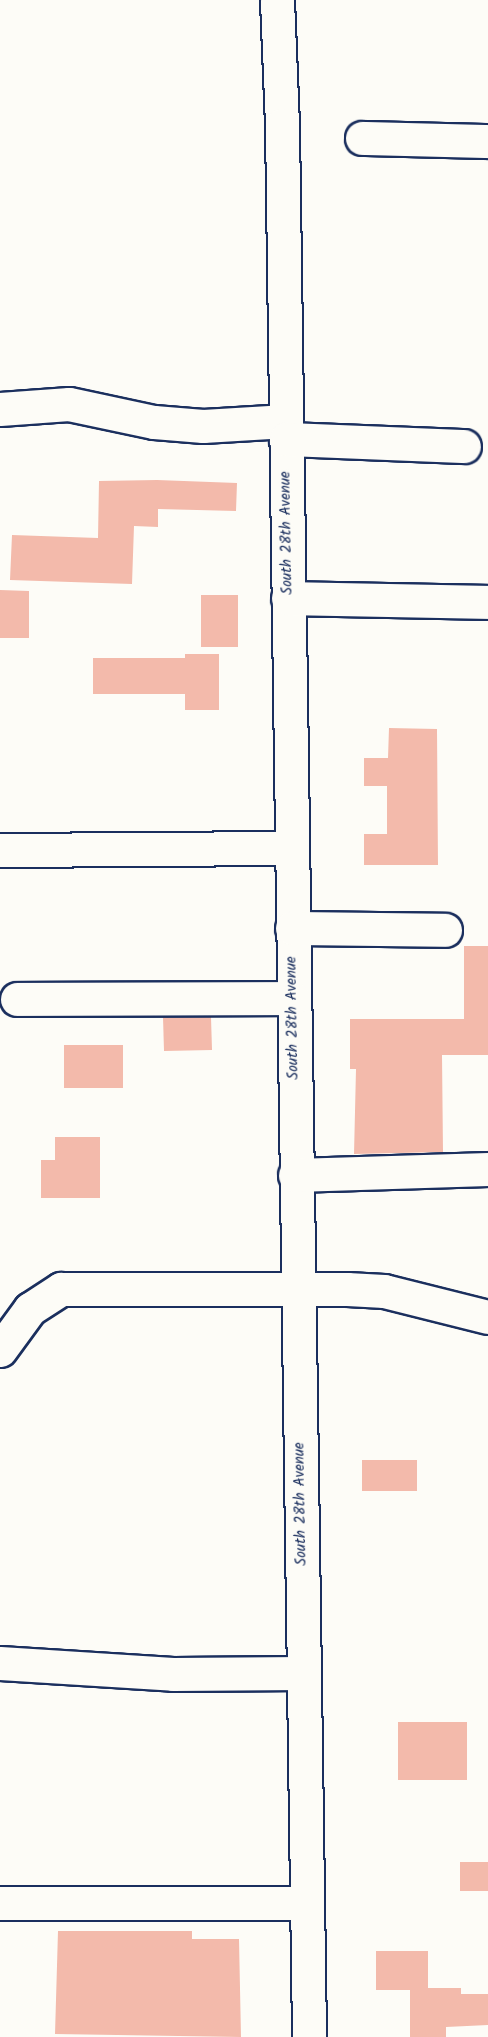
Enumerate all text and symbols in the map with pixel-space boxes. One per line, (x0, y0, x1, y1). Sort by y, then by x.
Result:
street label: South 28th Avenue (277, 471, 297, 595)
street label: South 28th Avenue (283, 956, 303, 1080)
street label: South 28th Avenue (291, 1442, 311, 1566)

